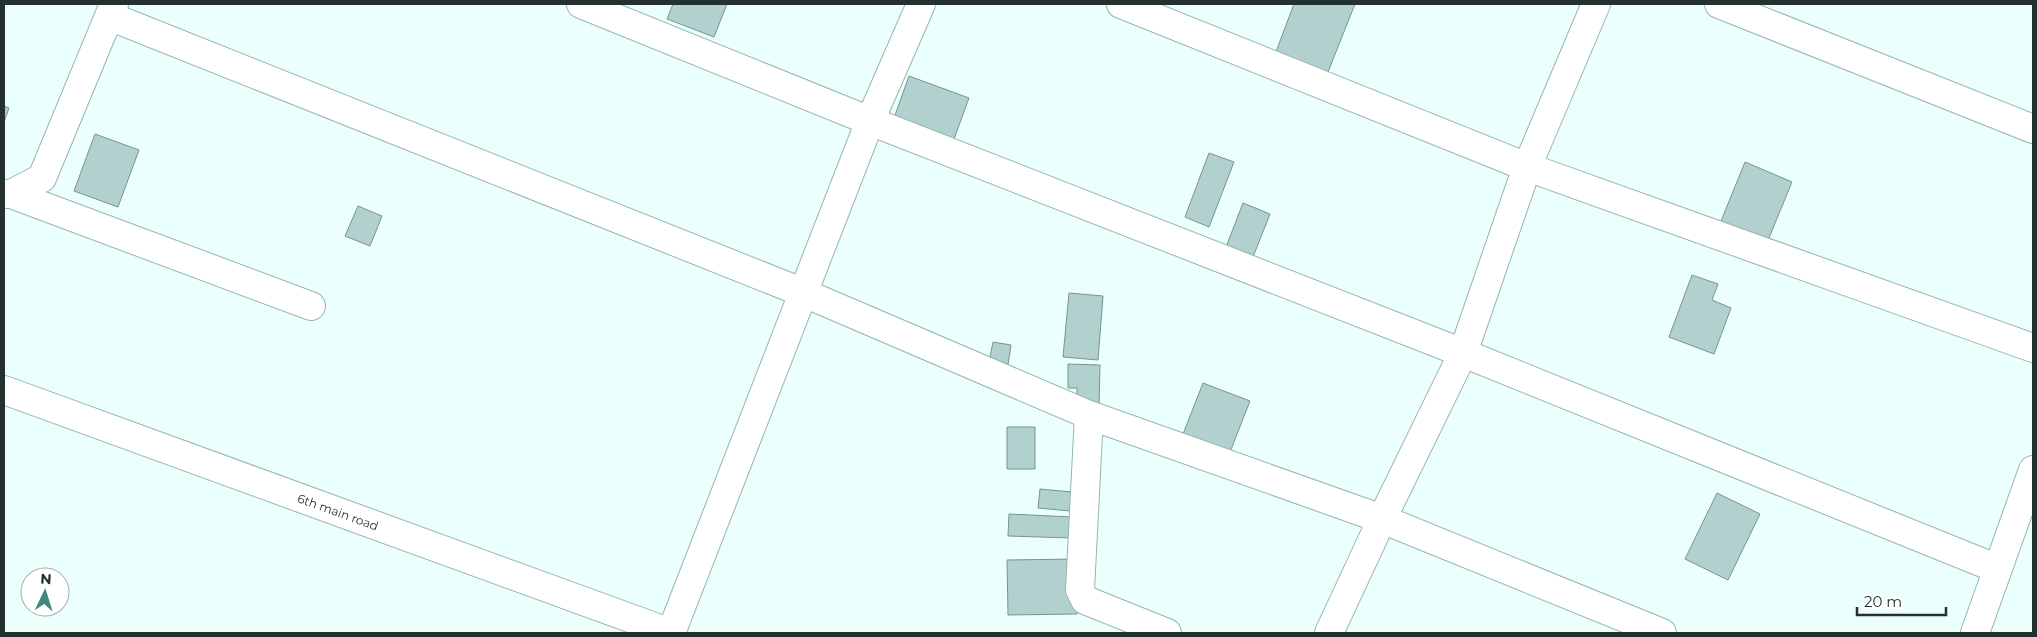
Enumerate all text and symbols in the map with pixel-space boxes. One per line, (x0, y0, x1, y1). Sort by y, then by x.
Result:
street label: 6th main road (295, 490, 381, 534)
north arrow (20, 567, 70, 617)
text: N (40, 570, 52, 588)
scale bar (1857, 584, 1946, 616)
text: 20 m (1864, 592, 1902, 611)

